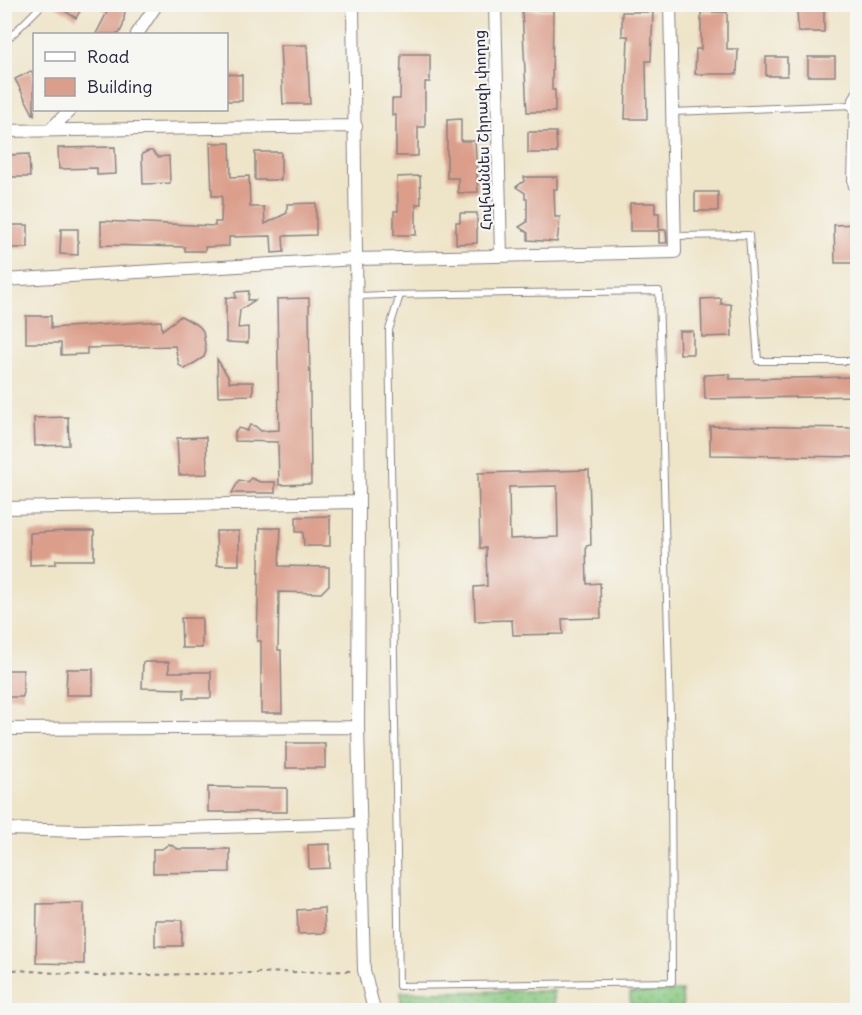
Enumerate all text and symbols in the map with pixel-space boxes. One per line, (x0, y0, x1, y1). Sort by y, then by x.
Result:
street label: Հովհաննես Շիրազի փողոց (470, 30, 495, 231)
legend (33, 33, 228, 111)
text: Road (87, 45, 130, 68)
text: Building (87, 75, 152, 98)

